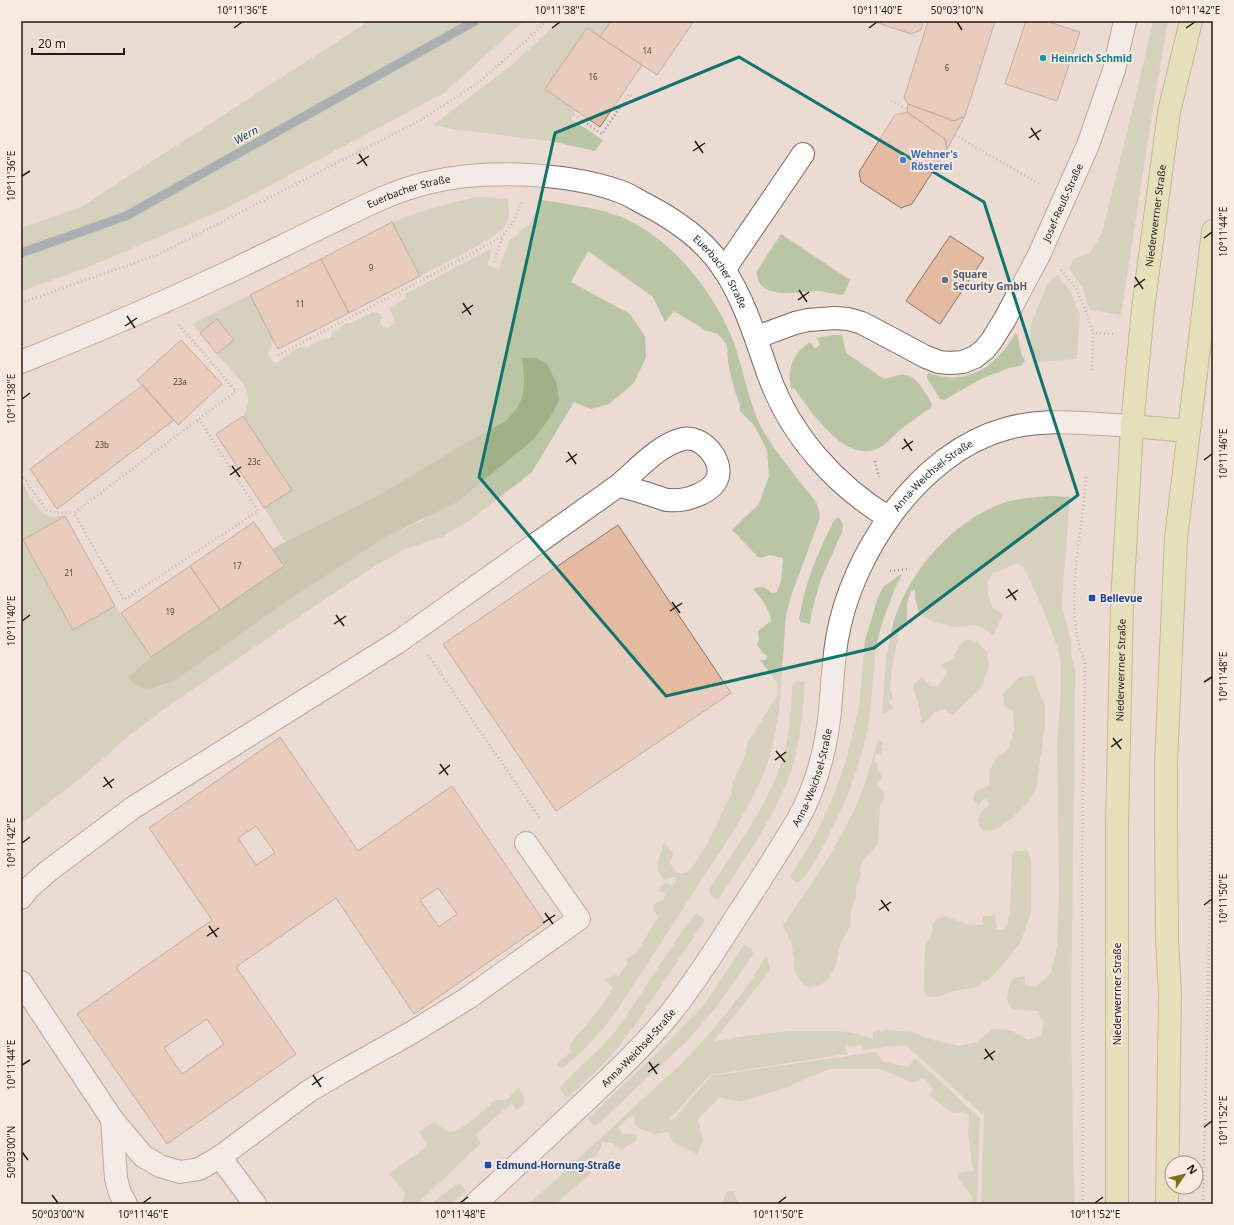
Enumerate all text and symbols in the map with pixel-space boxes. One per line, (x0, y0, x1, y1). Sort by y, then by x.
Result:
text: 10°11'36"E (217, 3, 267, 17)
text: 10°11'38"E (535, 3, 585, 17)
text: 10°11'40"E (852, 3, 902, 17)
text: 50°03'10"N (931, 3, 983, 17)
text: 10°11'42"E (1170, 3, 1220, 17)
scale bar (32, 30, 124, 56)
text: 20 m (38, 35, 66, 52)
house number: 14 (642, 45, 652, 56)
place label: Heinrich Schmid (1051, 51, 1132, 65)
marker: Heinrich Schmid (1038, 53, 1048, 63)
house number: 6 (945, 62, 950, 73)
house number: 16 (588, 71, 598, 82)
water label: Wern (231, 122, 261, 147)
place label: Wehner's Rösterei (911, 147, 958, 173)
text: 10°11'36"E (4, 151, 18, 201)
marker: Wehner's Rösterei (898, 155, 908, 165)
street label: Josef-Reuß-Straße (1039, 161, 1086, 245)
street label: Niederwerrner Straße (1142, 163, 1169, 268)
street label: Euerbacher Straße (364, 171, 452, 211)
text: 10°11'44"E (1216, 207, 1230, 257)
street label: Euerbacher Straße (690, 232, 751, 311)
house number: 9 (369, 262, 374, 273)
place label: Square Security GmbH (953, 267, 1027, 293)
marker: Square Security GmbH (940, 275, 950, 285)
house number: 11 (295, 298, 305, 309)
text: 10°11'38"E (4, 374, 18, 424)
house number: 23a (173, 376, 187, 387)
text: 10°11'46"E (1216, 429, 1230, 479)
street label: Anna-Weichsel-Straße (890, 436, 976, 514)
house number: 23b (95, 439, 109, 450)
house number: 23c (248, 456, 261, 467)
house number: 17 (232, 560, 242, 571)
house number: 21 (64, 567, 74, 578)
place label: Bellevue (1100, 591, 1143, 605)
marker: Bellevue (1087, 593, 1097, 603)
text: 10°11'40"E (4, 596, 18, 646)
house number: 19 (165, 606, 175, 617)
street label: Niederwerrner Straße (1112, 618, 1129, 722)
text: 10°11'48"E (1216, 652, 1230, 702)
street label: Anna-Weichsel-Straße (788, 727, 835, 829)
text: 10°11'42"E (4, 818, 18, 868)
text: 10°11'50"E (1216, 874, 1230, 924)
street label: Niederwerrner Straße (1110, 942, 1124, 1045)
street label: Anna-Weichsel-Straße (598, 1005, 679, 1090)
text: 10°11'44"E (4, 1040, 18, 1090)
text: 10°11'52"E (1216, 1096, 1230, 1146)
text: 50°03'00"N (4, 1126, 18, 1178)
north arrow (1164, 1155, 1204, 1195)
place label: Edmund-Hornung-Straße (496, 1158, 621, 1172)
marker: Edmund-Hornung-Straße (483, 1160, 493, 1170)
text: N (1184, 1161, 1201, 1177)
text: 50°03'00"N (32, 1207, 84, 1221)
text: 10°11'46"E (118, 1207, 168, 1221)
text: 10°11'48"E (435, 1207, 485, 1221)
text: 10°11'50"E (753, 1207, 803, 1221)
text: 10°11'52"E (1070, 1207, 1120, 1221)

